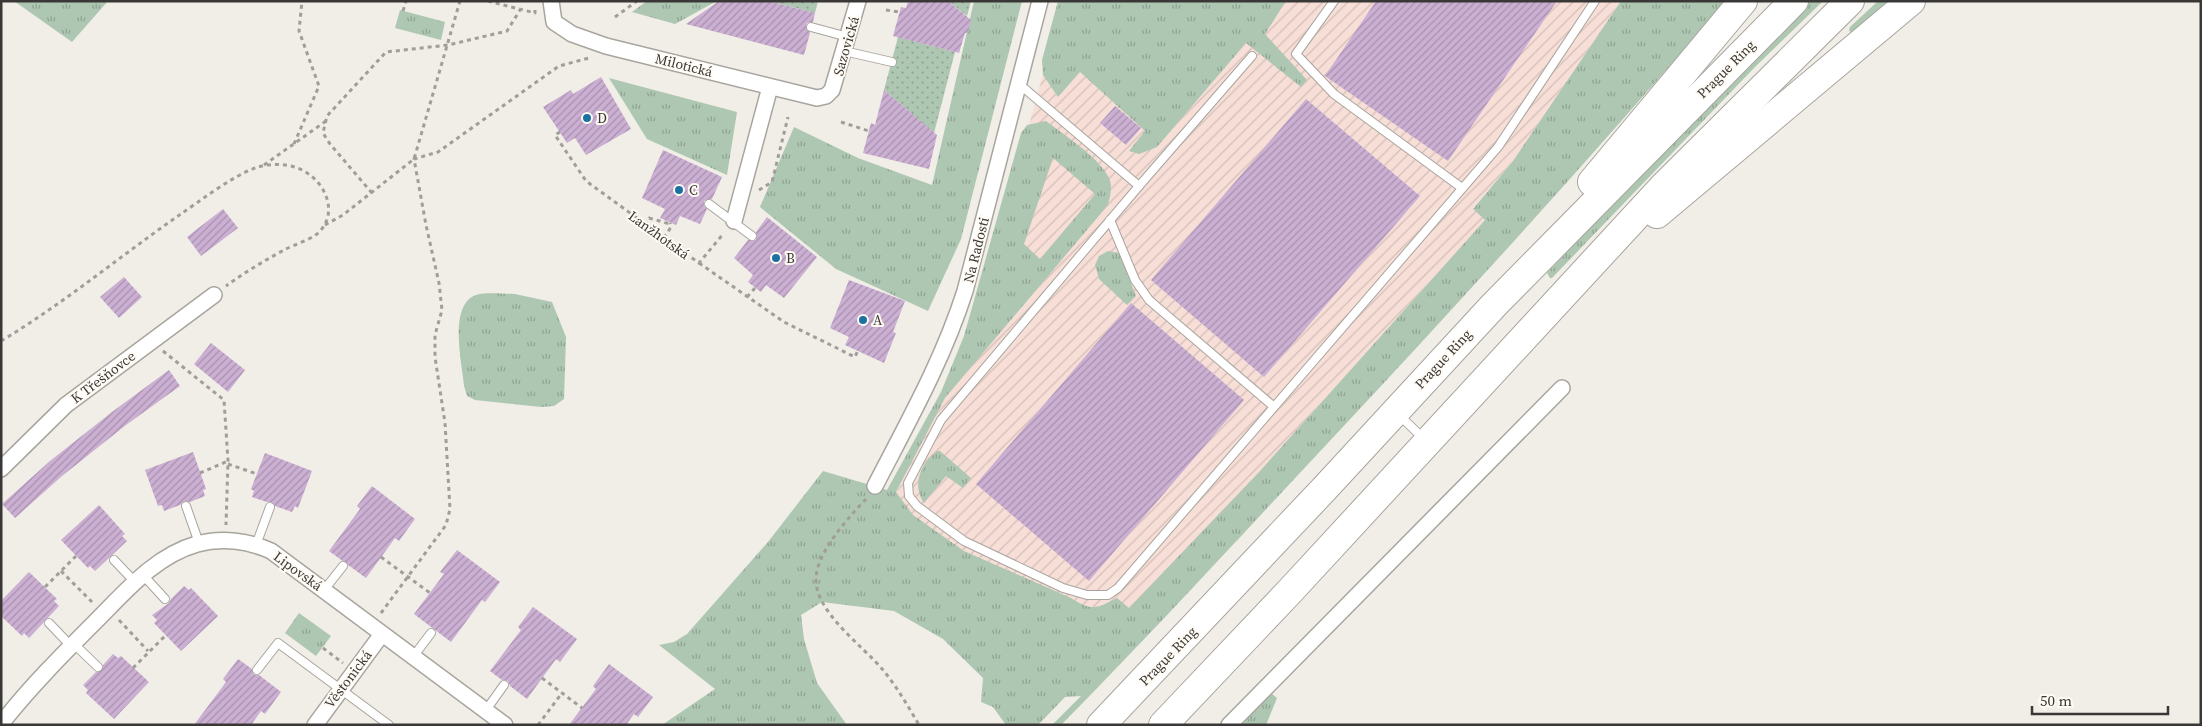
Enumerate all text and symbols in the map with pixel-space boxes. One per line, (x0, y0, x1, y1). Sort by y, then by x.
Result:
street label: Sazovická (828, 13, 864, 78)
street label: Prague Ring (1692, 35, 1760, 103)
street label: Milotická (653, 48, 716, 82)
place label: D (597, 108, 607, 128)
marker: D (581, 112, 593, 124)
place label: C (689, 180, 698, 200)
marker: C (673, 184, 685, 196)
street label: Lanžhotská (624, 206, 695, 265)
street label: Na Radosti (958, 215, 994, 285)
place label: B (786, 248, 795, 268)
marker: B (770, 252, 782, 264)
place label: A (873, 310, 883, 330)
marker: A (857, 314, 869, 326)
street label: Prague Ring (1410, 325, 1476, 393)
street label: K Třešňovce (67, 346, 139, 408)
street label: Lipovská (270, 546, 327, 596)
street label: Prague Ring (1135, 622, 1201, 690)
street label: Věstonická (320, 645, 377, 712)
scale bar (2032, 684, 2168, 716)
text: 50 m (2040, 690, 2072, 711)

